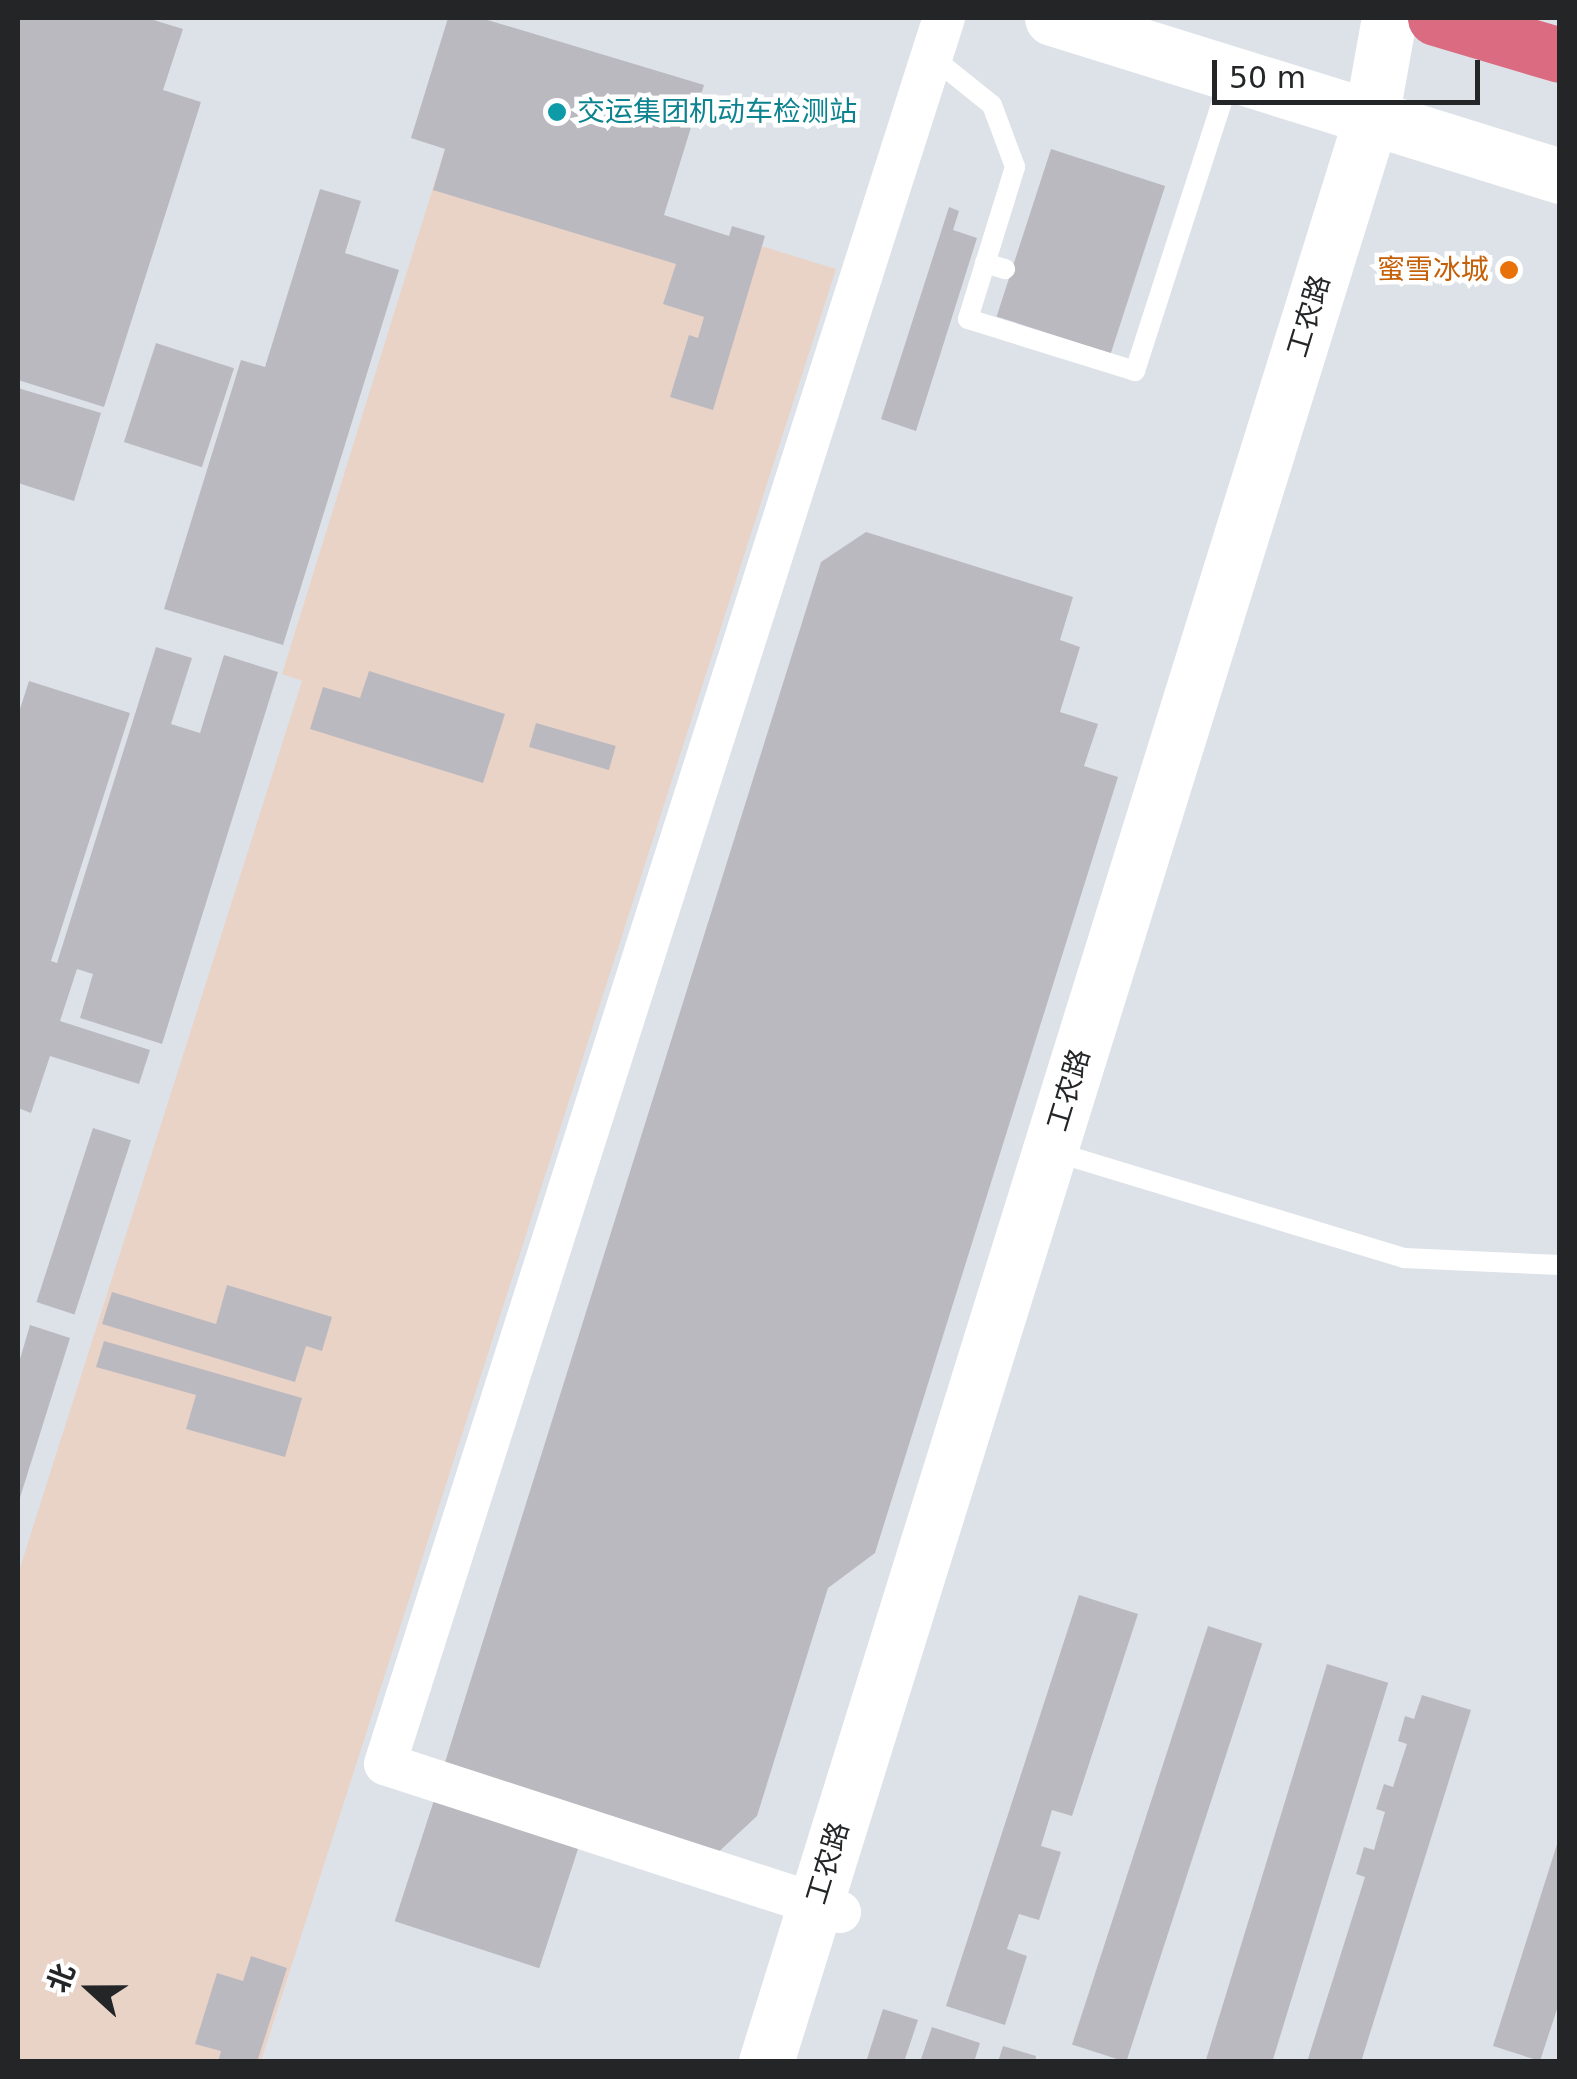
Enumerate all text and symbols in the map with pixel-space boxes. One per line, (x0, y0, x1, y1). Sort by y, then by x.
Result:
scale bar (1217, 40, 1484, 102)
text: 50 m (1229, 60, 1306, 95)
place label: 交运集团机动车检测站 (577, 95, 857, 129)
marker: 交运集团机动车检测站 (546, 101, 568, 123)
place label: 蜜雪冰城 (1377, 253, 1489, 287)
marker: 蜜雪冰城 (1498, 259, 1520, 281)
street label: 工农路 (1281, 271, 1337, 361)
street label: 工农路 (1041, 1045, 1097, 1135)
street label: 工农路 (800, 1818, 856, 1908)
north arrow (40, 1939, 140, 2039)
text: 北 (41, 1959, 82, 1997)

